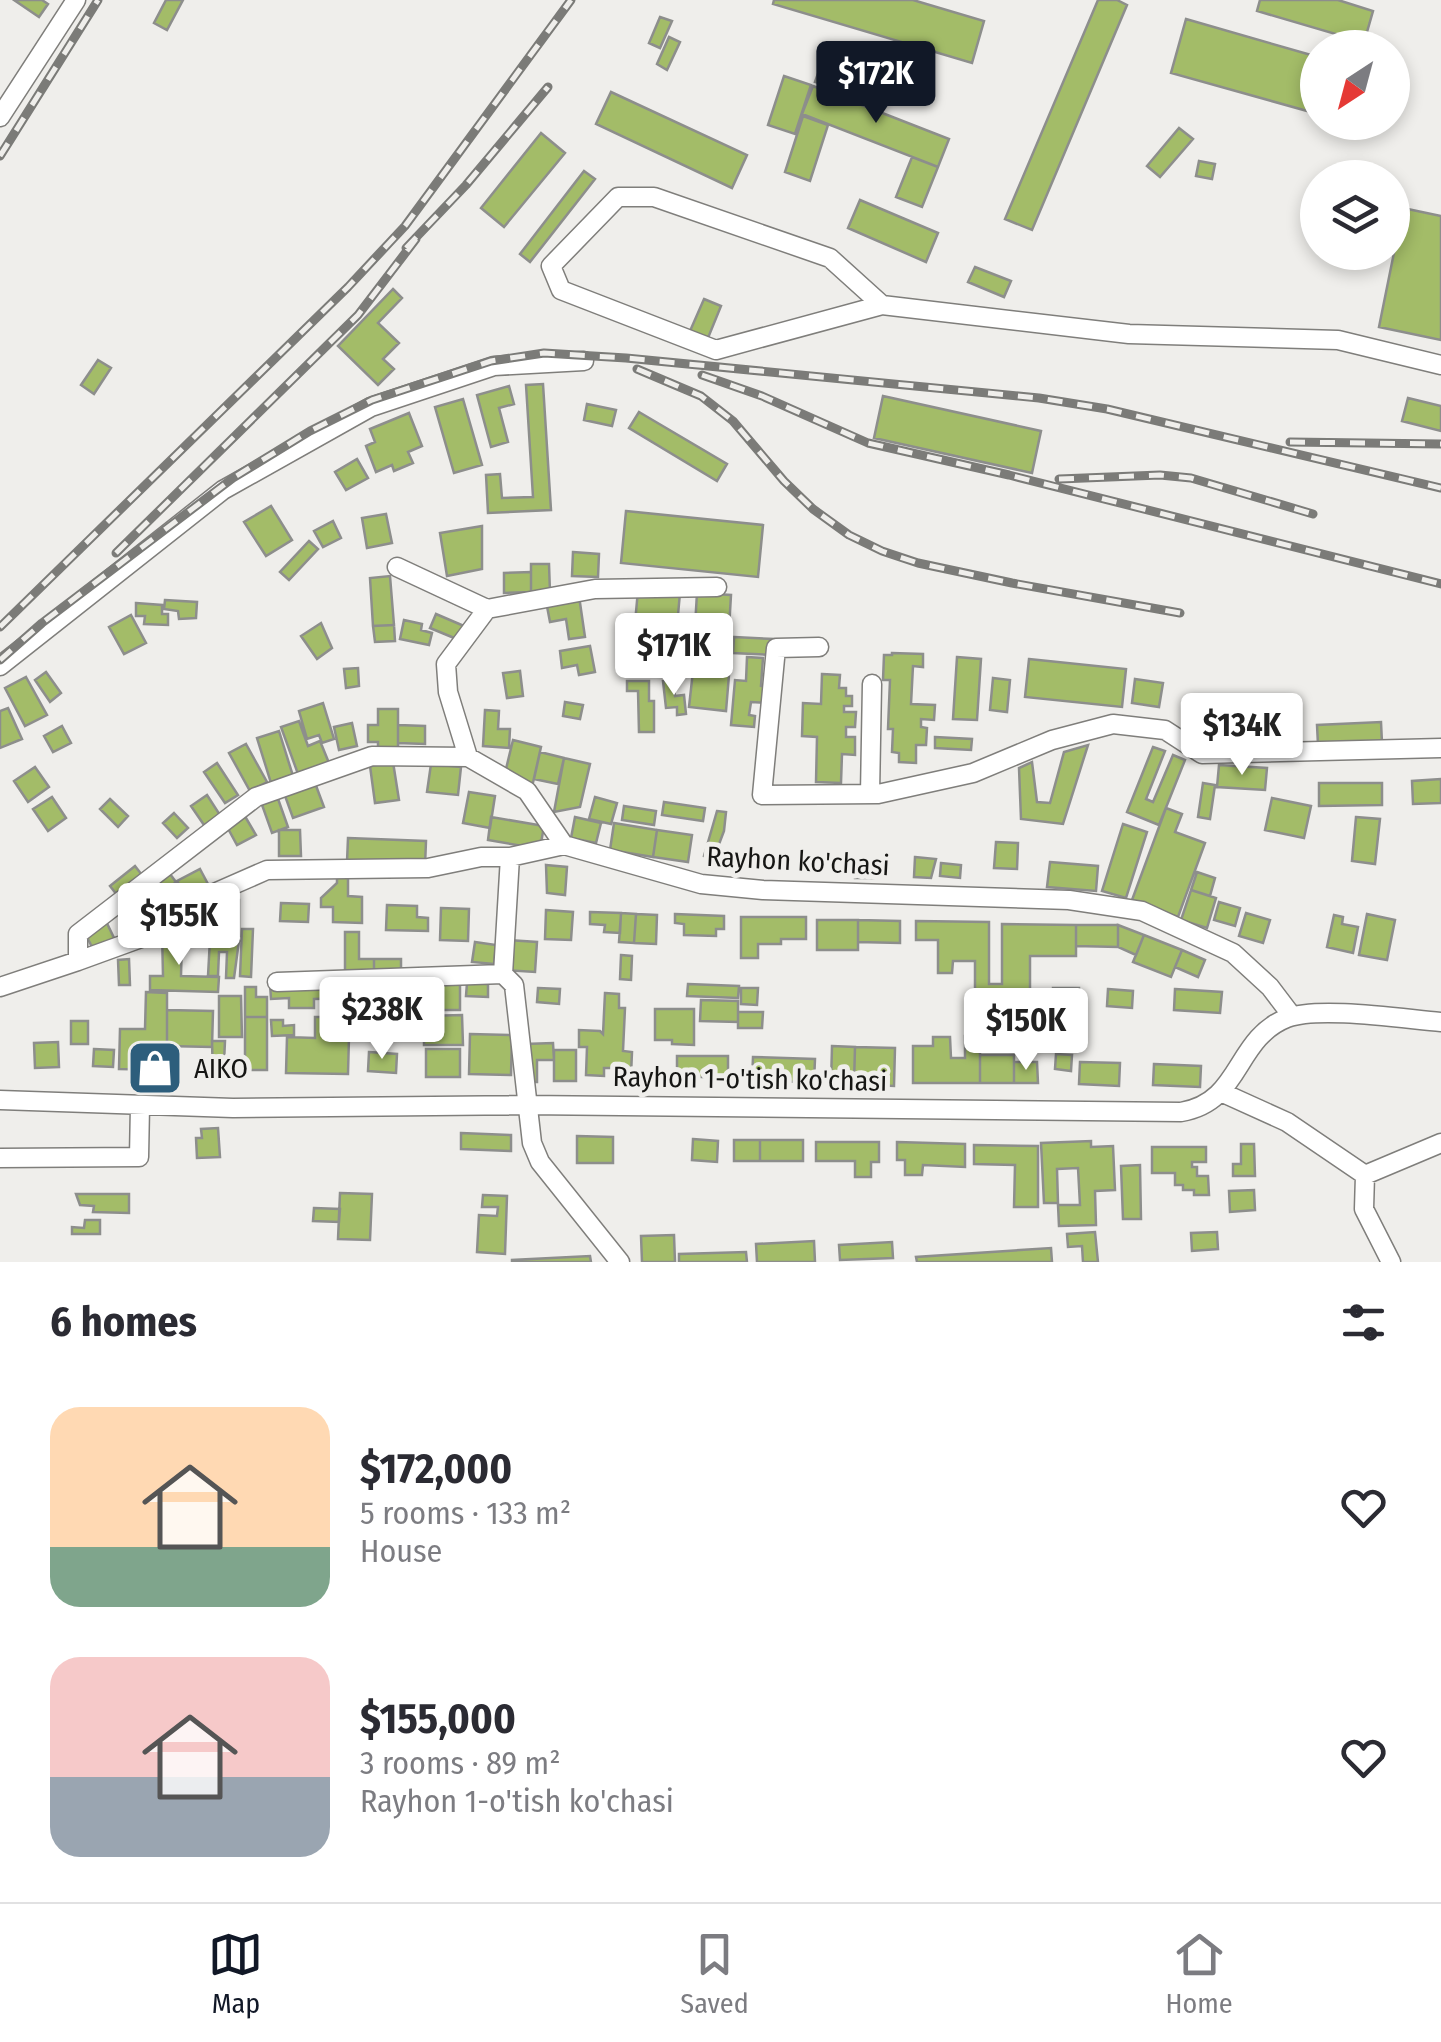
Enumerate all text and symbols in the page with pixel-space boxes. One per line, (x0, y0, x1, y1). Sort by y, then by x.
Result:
north arrow (1300, 30, 1410, 140)
map controls (1300, 30, 1410, 270)
pin: $172K (806, 41, 946, 126)
text: $172K (838, 54, 914, 92)
button: layers (1300, 160, 1410, 270)
pin: $171K (604, 613, 744, 698)
text: $171K (637, 626, 711, 664)
pin: $134K (1172, 693, 1312, 778)
text: $134K (1203, 706, 1281, 744)
street label: Rayhon ko'chasi (706, 840, 890, 882)
pin: $155K (109, 883, 249, 968)
text: $155K (140, 896, 218, 934)
pin: $238K (312, 977, 452, 1062)
pin: $150K (956, 988, 1096, 1073)
text: $238K (341, 990, 423, 1028)
text: $150K (986, 1001, 1066, 1039)
shop icon: AIKO (125, 1038, 185, 1098)
place label: AIKO (194, 1052, 248, 1085)
street label: Rayhon 1-o'tish ko'chasi (612, 1060, 888, 1098)
icon: filters (1336, 1295, 1391, 1350)
text: 6 homes (50, 1297, 197, 1347)
text: $172,000 (360, 1444, 512, 1494)
icon: home (130, 1447, 250, 1567)
icon: heart (1336, 1480, 1391, 1535)
text: 5 rooms · 133 m² (360, 1494, 571, 1532)
text: House (360, 1532, 442, 1570)
text: $155,000 (360, 1694, 516, 1744)
icon: home (130, 1697, 250, 1817)
icon: heart (1336, 1730, 1391, 1785)
text: 3 rooms · 89 m² (360, 1744, 561, 1782)
text: Rayhon 1-o'tish ko'chasi (360, 1782, 674, 1820)
tab: Map (208, 1927, 263, 2020)
tab: Saved (680, 1927, 749, 2020)
tab: Home (1166, 1927, 1233, 2020)

